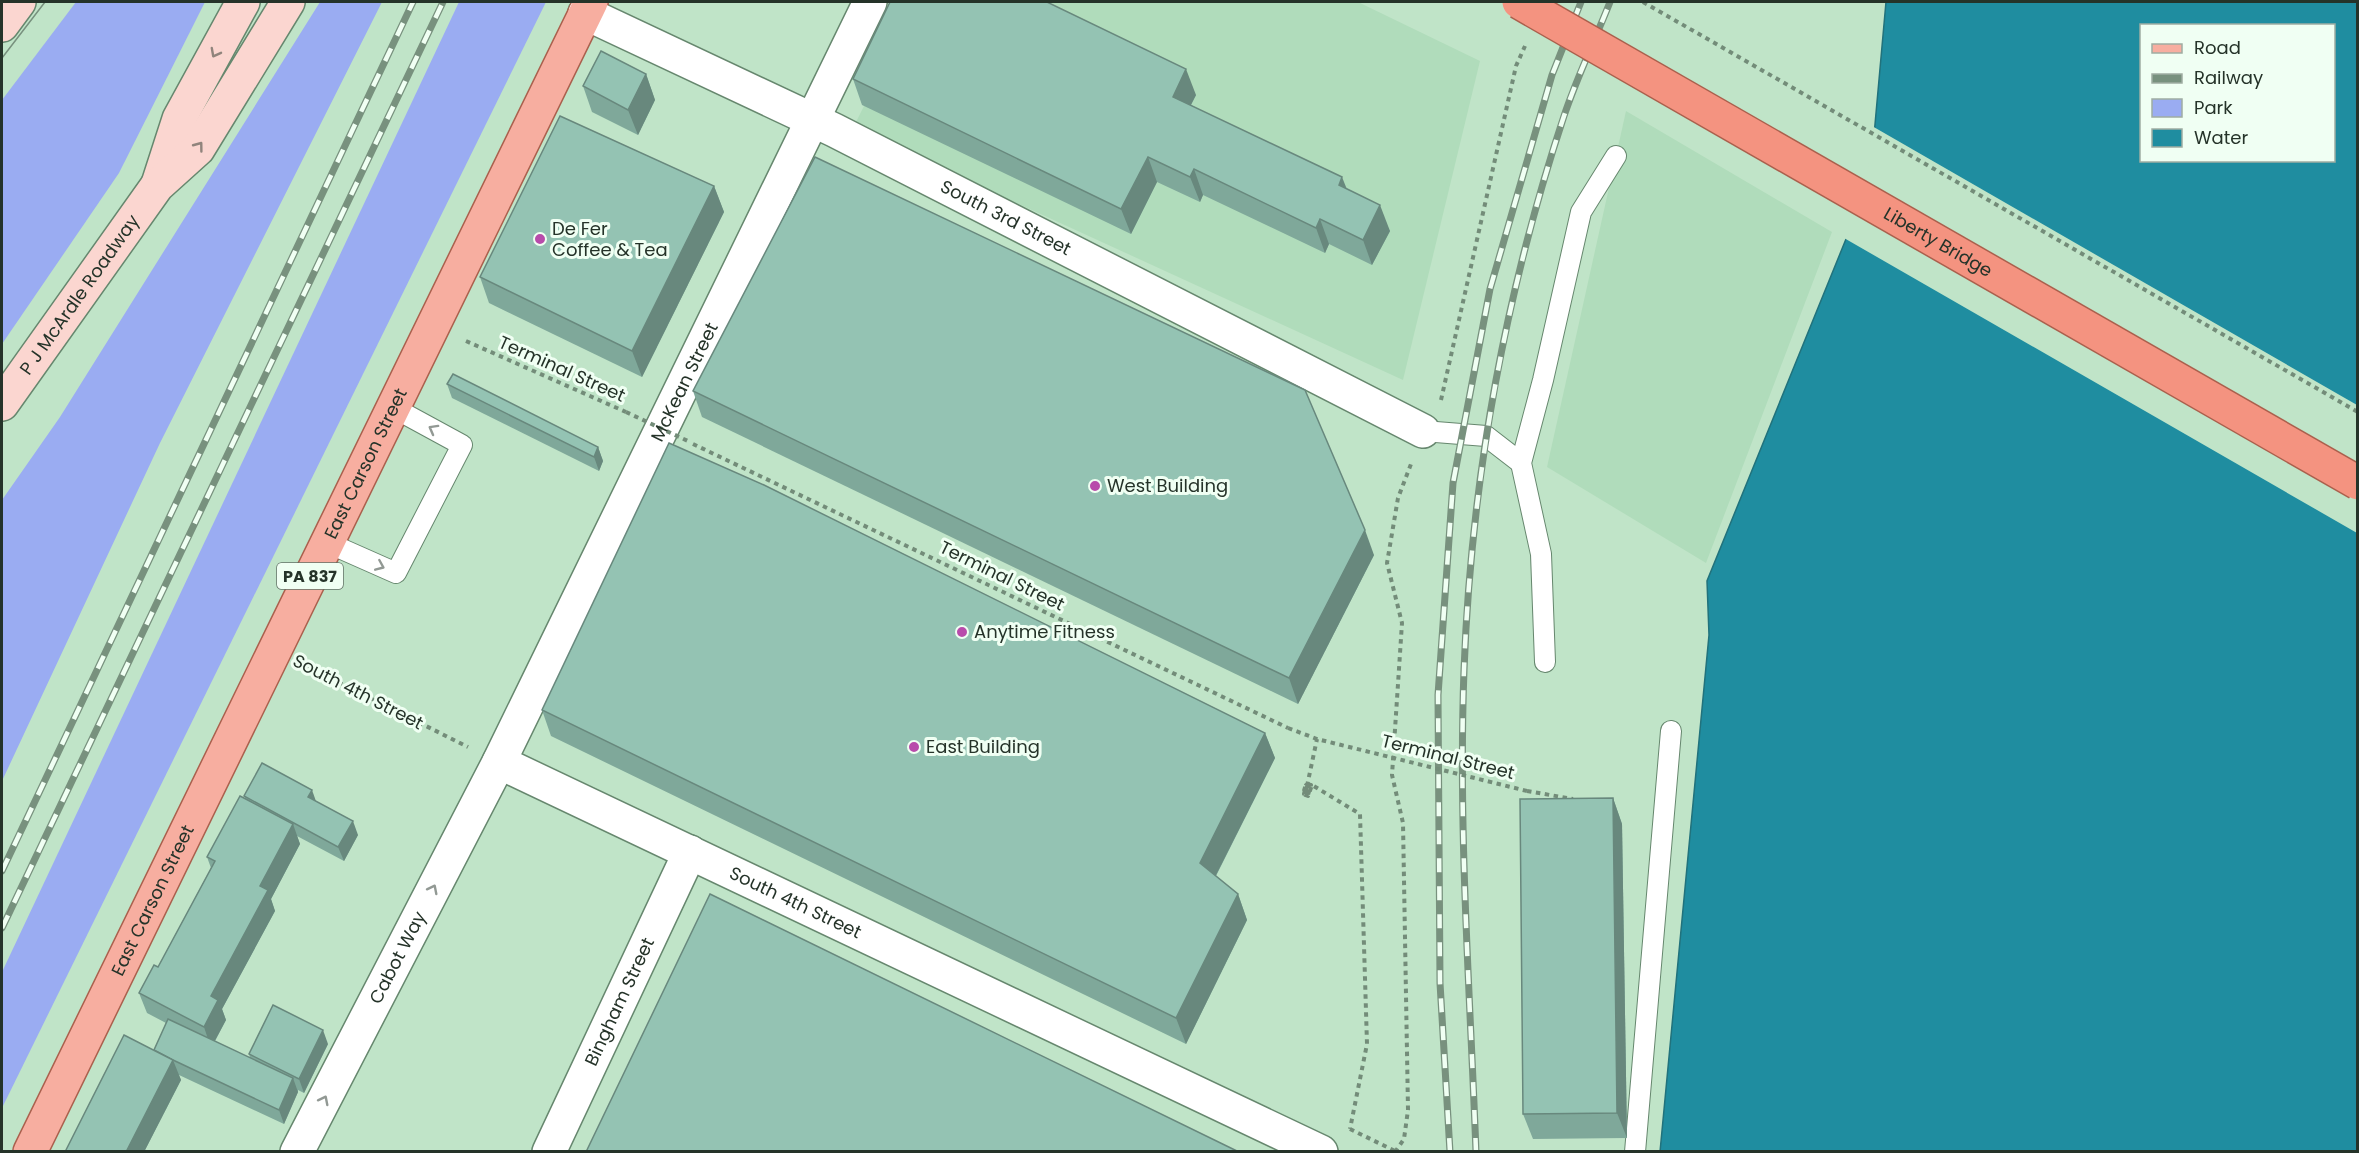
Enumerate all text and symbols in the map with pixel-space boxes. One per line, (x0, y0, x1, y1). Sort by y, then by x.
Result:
legend (2140, 24, 2335, 162)
text: Road (2194, 35, 2241, 60)
one-way arrow (211, 47, 222, 57)
text: Railway (2194, 65, 2263, 90)
text: Park (2194, 95, 2233, 120)
text: Water (2194, 125, 2248, 150)
one-way arrow (192, 141, 203, 152)
street label: South 3rd Street (936, 174, 1076, 261)
street label: Liberty Bridge (1879, 201, 1997, 283)
street label: P J McArdle Roadway (14, 209, 145, 380)
place label: De Fer Coffee & Tea (552, 216, 668, 262)
marker: De Fer Coffee & Tea (533, 232, 547, 246)
street label: McKean Street (644, 318, 724, 446)
street label: Terminal Street (495, 329, 630, 408)
street label: East Carson Street (318, 384, 413, 543)
one-way arrow (428, 425, 439, 436)
place label: West Building (1107, 473, 1228, 498)
marker: West Building (1088, 479, 1102, 493)
street label: Terminal Street (936, 534, 1069, 617)
one-way arrow (373, 559, 384, 571)
road number: PA 837 (277, 563, 343, 589)
place label: Anytime Fitness (974, 619, 1115, 644)
marker: Anytime Fitness (955, 625, 969, 639)
street label: South 4th Street (289, 648, 428, 735)
street label: Terminal Street (1379, 728, 1517, 785)
place label: East Building (926, 734, 1040, 759)
marker: East Building (907, 740, 921, 754)
street label: East Carson Street (105, 820, 200, 980)
street label: South 4th Street (725, 860, 866, 944)
one-way arrow (426, 885, 437, 895)
street label: Cabot Way (363, 907, 432, 1008)
street label: Bingham Street (578, 933, 660, 1070)
one-way arrow (317, 1095, 328, 1106)

